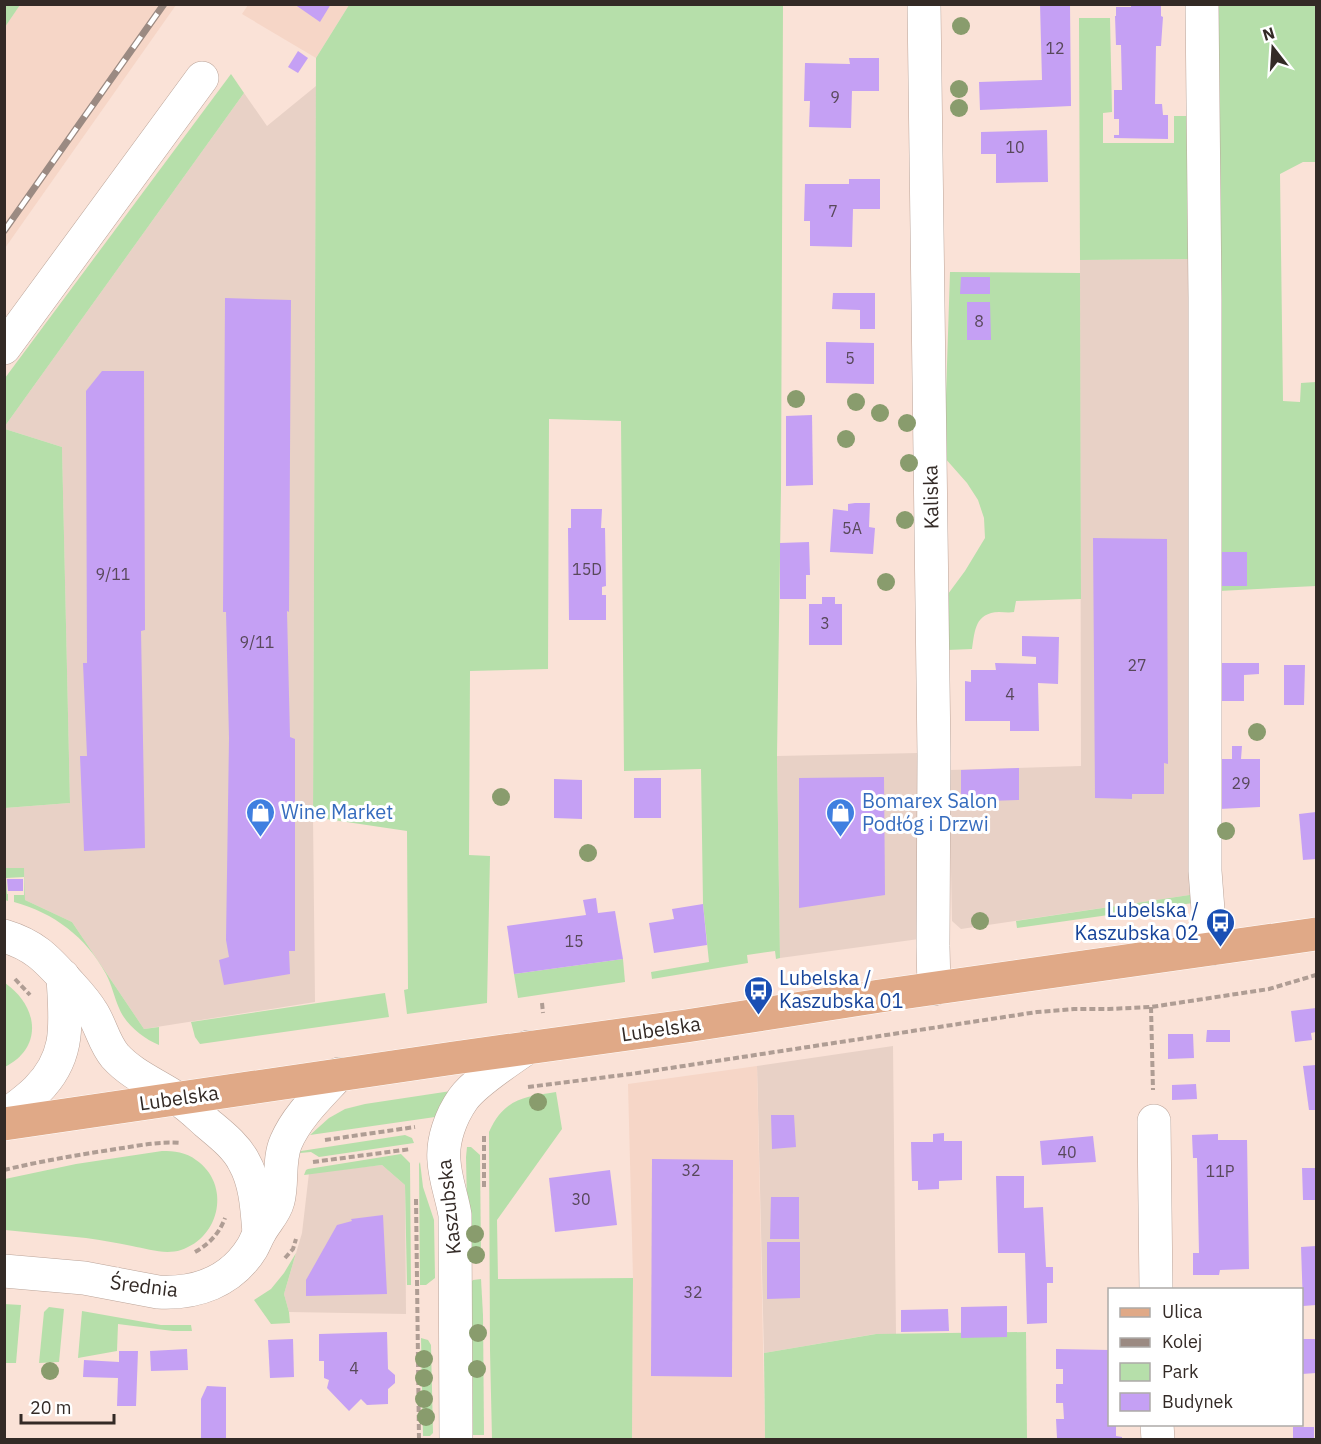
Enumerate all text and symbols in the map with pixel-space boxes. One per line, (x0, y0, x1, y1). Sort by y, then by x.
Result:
north arrow (1243, 18, 1303, 78)
text: N (1260, 22, 1277, 45)
house number: 12 (1045, 38, 1065, 58)
house number: 9 (830, 87, 840, 107)
house number: 10 (1005, 137, 1025, 157)
house number: 7 (828, 201, 838, 221)
house number: 8 (974, 311, 984, 331)
house number: 5 (845, 348, 855, 368)
street label: Kaliska (916, 464, 945, 529)
house number: 5A (842, 518, 862, 538)
house number: 15D (572, 559, 602, 579)
house number: 9/11 (96, 564, 130, 584)
house number: 3 (820, 613, 830, 633)
house number: 9/11 (240, 632, 274, 652)
house number: 27 (1127, 655, 1147, 675)
house number: 4 (1005, 684, 1015, 704)
house number: 29 (1231, 773, 1251, 793)
place label: Bomarex Salon Podłóg i Drzwi (862, 787, 998, 837)
shop icon: Wine Market (244, 796, 276, 838)
shop icon: Bomarex Salon Podłóg i Drzwi (825, 796, 857, 838)
place label: Wine Market (281, 798, 393, 825)
place label: Lubelska / Kaszubska 02 (1075, 896, 1199, 946)
bus stop icon: Lubelska / Kaszubska 02 (1204, 906, 1236, 948)
house number: 15 (564, 931, 584, 951)
place label: Lubelska / Kaszubska 01 (779, 964, 903, 1014)
bus stop icon: Lubelska / Kaszubska 01 (742, 974, 774, 1016)
street label: Lubelska (619, 1010, 703, 1047)
street label: Lubelska (137, 1079, 221, 1116)
house number: 40 (1057, 1142, 1077, 1162)
street label: Kaszubska (430, 1158, 467, 1256)
house number: 32 (681, 1160, 701, 1180)
house number: 11P (1206, 1161, 1235, 1181)
house number: 30 (571, 1189, 591, 1209)
street label: Średnia (108, 1268, 180, 1303)
house number: 32 (683, 1282, 703, 1302)
legend (1108, 1288, 1303, 1426)
text: Ulica (1162, 1300, 1203, 1323)
text: Kolej (1162, 1330, 1202, 1353)
house number: 4 (349, 1358, 359, 1378)
text: Park (1162, 1360, 1199, 1383)
scale bar (21, 1387, 114, 1425)
text: Budynek (1162, 1390, 1234, 1413)
text: 20 m (30, 1396, 72, 1419)

